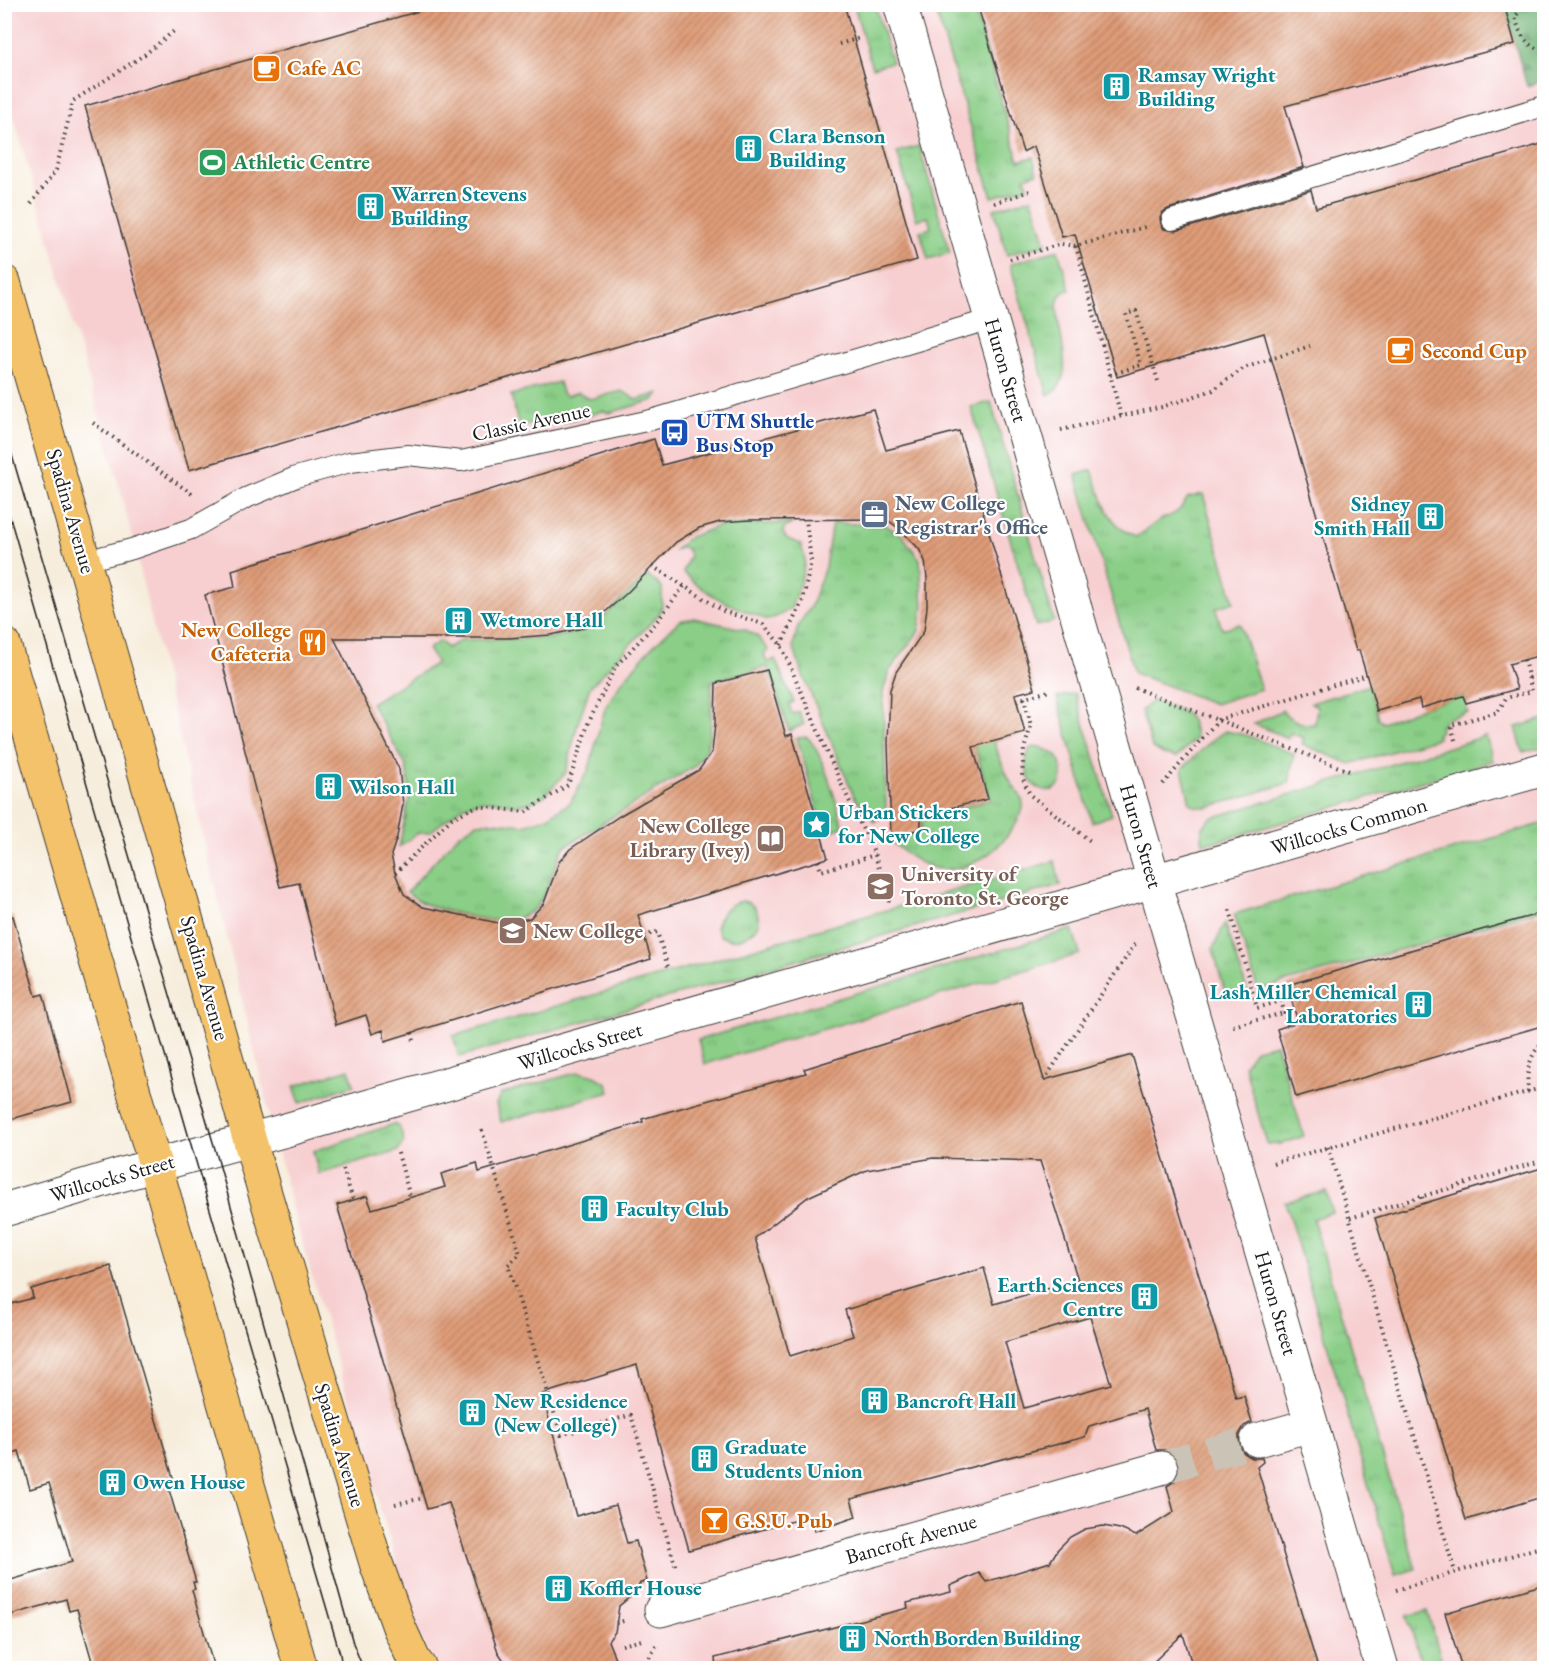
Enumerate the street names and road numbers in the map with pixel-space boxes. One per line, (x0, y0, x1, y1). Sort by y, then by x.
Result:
street label: Huron Street (979, 315, 1034, 425)
street label: Classic Avenue (469, 396, 592, 447)
street label: Spadina Avenue (41, 445, 102, 576)
street label: Huron Street (1114, 781, 1169, 891)
street label: Willcocks Common (1268, 790, 1430, 861)
street label: Spadina Avenue (175, 912, 236, 1043)
street label: Willcocks Street (515, 1015, 646, 1076)
street label: Willcocks Street (47, 1147, 178, 1208)
street label: Huron Street (1249, 1248, 1304, 1358)
street label: Spadina Avenue (309, 1380, 372, 1510)
street label: Bancroft Avenue (842, 1507, 980, 1570)

